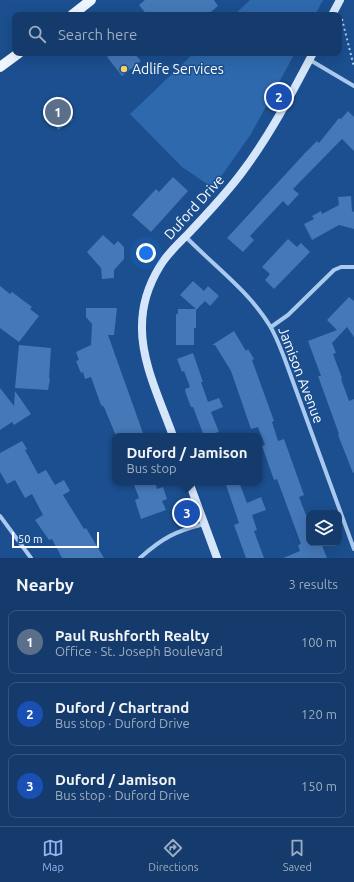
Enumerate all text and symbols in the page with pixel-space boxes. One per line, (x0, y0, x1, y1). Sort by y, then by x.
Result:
search box (12, 12, 342, 56)
icon: search (26, 23, 48, 45)
text: Search here (58, 26, 137, 43)
place label: Adlife Services (132, 61, 224, 77)
marker: Adlife Services (119, 64, 129, 74)
pin: 2 (266, 82, 292, 112)
pin: 1 (45, 97, 71, 127)
street label: Duford Drive (161, 171, 227, 243)
your location (136, 243, 156, 263)
street label: Jamison Avenue (275, 324, 327, 426)
popup (112, 433, 262, 485)
text: Duford / Jamison (126, 444, 248, 461)
text: Bus stop (126, 461, 177, 475)
pin: 3 (174, 498, 200, 528)
map controls (306, 510, 342, 546)
button: layers (306, 510, 342, 546)
scale bar (12, 530, 99, 549)
text: 50 m (18, 533, 42, 545)
text: Nearby (16, 575, 74, 594)
text: 3 results (288, 577, 338, 591)
text: Paul Rushforth Realty (55, 627, 209, 644)
text: 1 (26, 635, 34, 649)
text: 100 m (301, 635, 337, 649)
text: Office · St. Joseph Boulevard (55, 644, 223, 658)
text: Duford / Chartrand (55, 699, 189, 716)
text: 2 (26, 707, 34, 721)
text: 120 m (301, 707, 337, 721)
text: Bus stop · Duford Drive (55, 716, 190, 730)
text: Duford / Jamison (55, 771, 176, 788)
text: 3 (26, 779, 34, 793)
text: 150 m (301, 779, 337, 793)
text: Bus stop · Duford Drive (55, 788, 190, 802)
tab: Map (42, 837, 64, 873)
tab: Directions (148, 837, 198, 873)
tab: Saved (283, 837, 312, 873)

